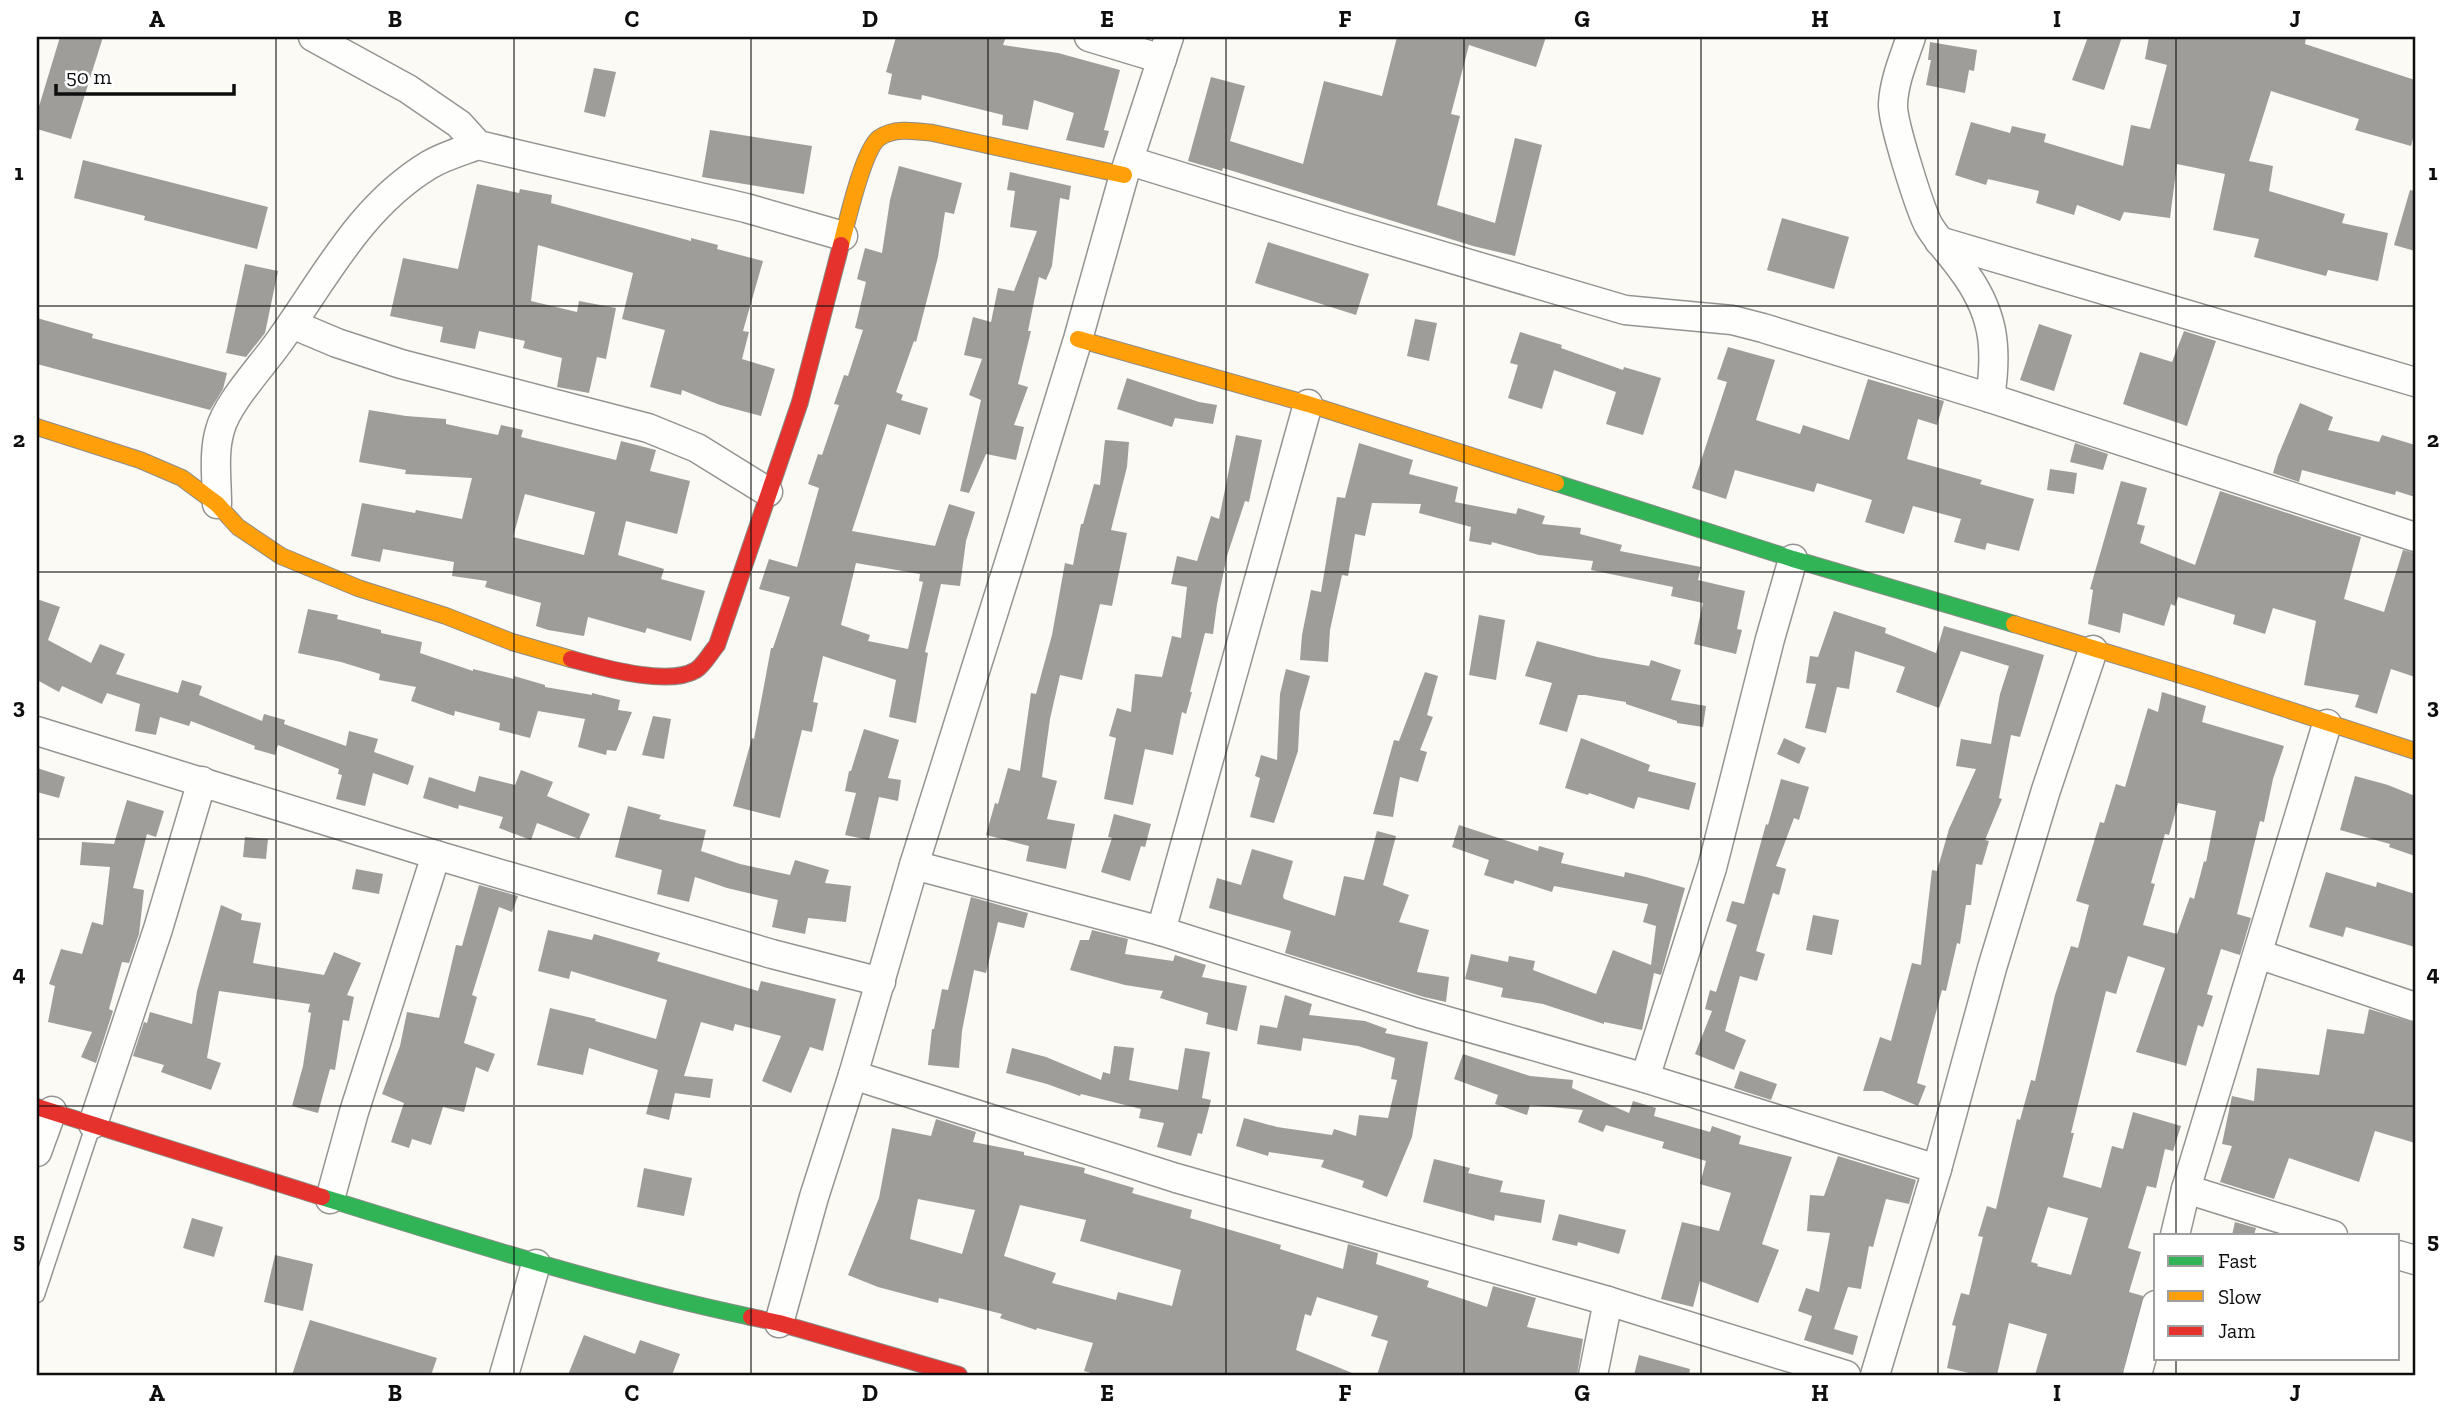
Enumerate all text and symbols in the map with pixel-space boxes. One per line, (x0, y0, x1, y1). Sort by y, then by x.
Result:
text: A (149, 5, 165, 33)
text: B (388, 5, 402, 33)
text: C (625, 5, 639, 33)
text: D (862, 5, 878, 33)
text: E (1100, 5, 1114, 33)
text: F (1338, 5, 1352, 33)
text: G (1574, 5, 1590, 33)
text: H (1811, 5, 1829, 33)
text: I (2053, 5, 2061, 33)
text: J (2289, 5, 2301, 33)
scale bar (56, 52, 234, 96)
text: 50 m (66, 64, 112, 89)
text: 1 (14, 158, 24, 186)
text: 1 (2428, 158, 2438, 186)
text: 2 (13, 425, 25, 453)
text: 2 (2427, 425, 2439, 453)
text: 3 (13, 692, 25, 720)
text: 3 (2427, 692, 2439, 720)
text: 4 (12, 959, 26, 987)
text: 4 (2426, 959, 2440, 987)
text: 5 (13, 1226, 25, 1254)
text: 5 (2427, 1226, 2439, 1254)
legend (2154, 1234, 2400, 1360)
text: Fast (2218, 1248, 2257, 1273)
text: Slow (2218, 1284, 2261, 1309)
text: Jam (2218, 1318, 2255, 1343)
text: A (149, 1379, 165, 1407)
text: B (388, 1379, 402, 1407)
text: C (625, 1379, 639, 1407)
text: D (862, 1379, 878, 1407)
text: E (1100, 1379, 1114, 1407)
text: F (1338, 1379, 1352, 1407)
text: G (1574, 1379, 1590, 1407)
text: H (1811, 1379, 1829, 1407)
text: I (2053, 1379, 2061, 1407)
text: J (2289, 1379, 2301, 1407)

